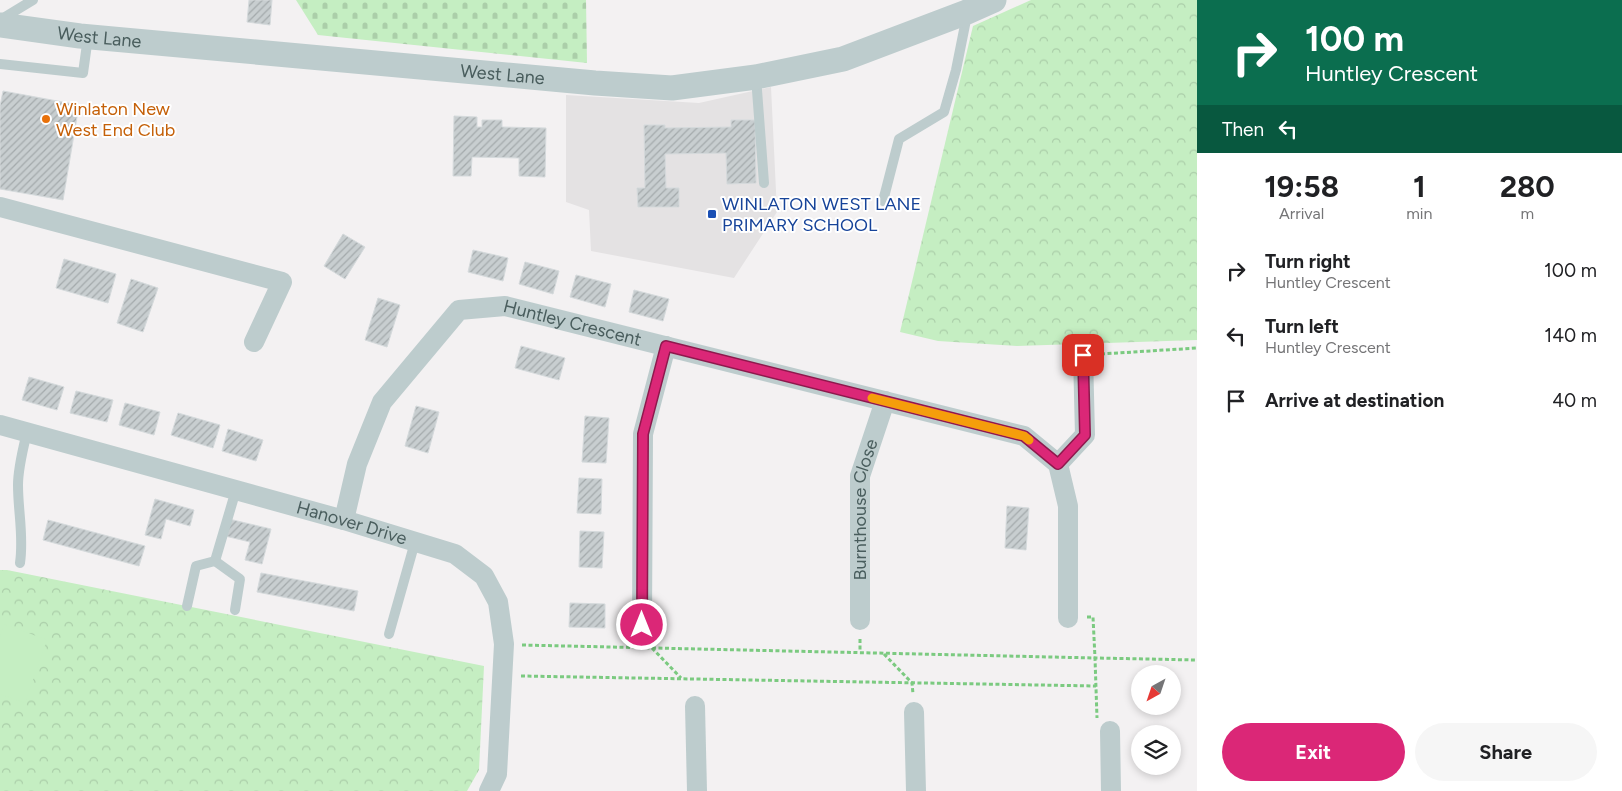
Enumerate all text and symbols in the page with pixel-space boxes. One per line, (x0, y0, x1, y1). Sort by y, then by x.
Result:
text: 100 m (1305, 18, 1404, 60)
icon: right (1222, 20, 1287, 85)
street label: West Lane (56, 22, 142, 53)
street label: West Lane (459, 60, 546, 89)
text: Huntley Crescent (1305, 60, 1478, 87)
place label: Winlaton New West End Club (56, 98, 175, 141)
marker: Winlaton New West End Club (40, 113, 52, 125)
icon: left (1274, 115, 1302, 143)
text: Then (1222, 118, 1264, 141)
text: 19:58 (1264, 168, 1339, 205)
text: 1 (1413, 168, 1426, 205)
text: 280 (1500, 168, 1555, 205)
place label: WINLATON WEST LANE PRIMARY SCHOOL (722, 193, 921, 236)
text: Arrival (1279, 204, 1324, 223)
text: min (1406, 204, 1432, 223)
text: m (1520, 204, 1534, 223)
marker: WINLATON WEST LANE PRIMARY SCHOOL (706, 208, 718, 220)
text: Turn right (1265, 250, 1351, 273)
icon: right (1222, 257, 1250, 285)
text: 100 m (1544, 259, 1597, 282)
text: Huntley Crescent (1265, 273, 1391, 292)
street label: Huntley Crescent (501, 295, 644, 351)
text: Turn left (1265, 315, 1339, 338)
icon: left (1222, 322, 1250, 350)
text: 140 m (1544, 324, 1597, 347)
pin (1062, 334, 1104, 376)
text: Huntley Crescent (1265, 338, 1391, 357)
icon: arrive (1069, 341, 1097, 369)
icon: arrive (1222, 387, 1250, 415)
text: Arrive at destination (1265, 389, 1444, 412)
text: 40 m (1552, 389, 1597, 412)
street label: Burnthouse Close (849, 436, 883, 580)
street label: Hanover Drive (294, 496, 410, 550)
position arrow (615, 598, 667, 650)
north arrow (1131, 665, 1181, 715)
map controls (1131, 665, 1181, 775)
button: Exit (1222, 723, 1405, 781)
button: Share (1415, 723, 1597, 781)
button: layers (1131, 725, 1181, 775)

